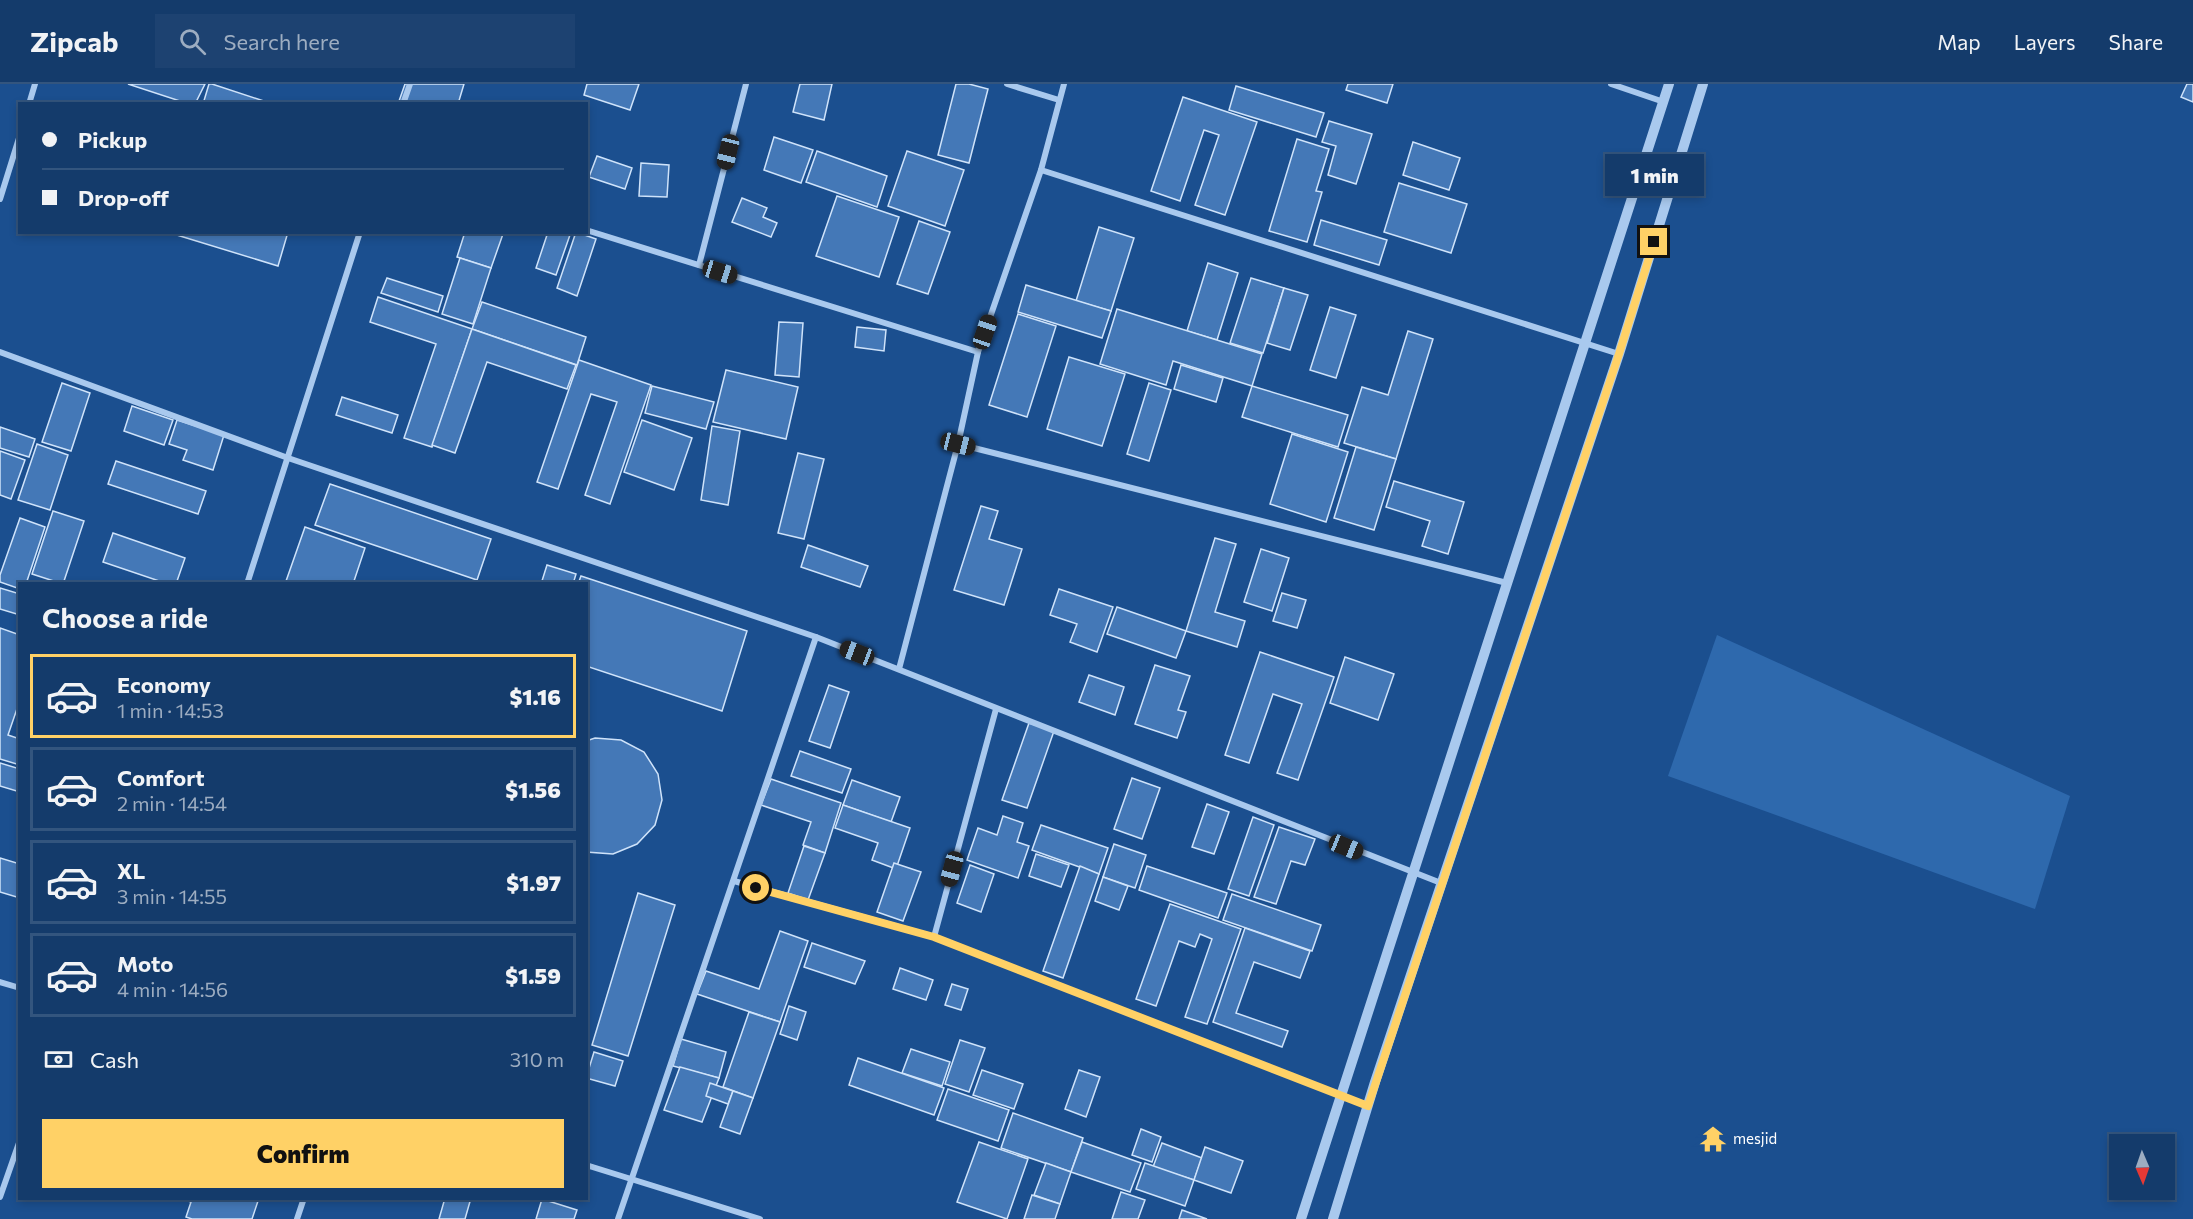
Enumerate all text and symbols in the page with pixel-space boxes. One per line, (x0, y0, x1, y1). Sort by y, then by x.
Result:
search box (155, 14, 575, 68)
text: Zipcab (30, 24, 119, 58)
icon: search (176, 25, 209, 58)
text: Search here (224, 28, 340, 55)
text: Map (1937, 29, 1981, 54)
text: Layers (2014, 29, 2076, 54)
text: Share (2109, 29, 2163, 54)
text: Pickup (78, 126, 147, 153)
car (715, 132, 741, 172)
callout: 1 min (1604, 155, 1704, 197)
text: 1 min (1630, 163, 1679, 187)
text: Drop-off (78, 184, 169, 211)
route end (1640, 228, 1667, 255)
car (700, 258, 740, 286)
car (971, 312, 999, 352)
car (938, 431, 978, 457)
text: Choose a ride (42, 601, 208, 634)
car (837, 638, 877, 668)
icon: car (45, 669, 99, 723)
text: Economy (117, 671, 211, 698)
text: $1.16 (509, 683, 561, 710)
text: 1 min · 14:53 (117, 698, 224, 722)
icon: car (45, 762, 99, 816)
text: Comfort (117, 764, 205, 791)
text: $1.56 (505, 776, 561, 803)
text: 2 min · 14:54 (117, 791, 227, 815)
car (1326, 832, 1366, 862)
car (939, 849, 965, 889)
icon: car (45, 855, 99, 909)
text: XL (117, 857, 145, 884)
text: $1.97 (506, 869, 561, 896)
route start (742, 874, 769, 901)
text: 3 min · 14:55 (117, 884, 227, 908)
icon: car (45, 948, 99, 1002)
text: Moto (117, 950, 173, 977)
text: $1.59 (505, 962, 561, 989)
text: 4 min · 14:56 (117, 977, 228, 1001)
icon: cash (42, 1043, 75, 1076)
text: Cash (90, 1046, 139, 1073)
text: 310 m (510, 1047, 564, 1071)
button: Confirm (42, 1119, 564, 1188)
temple icon: mesjid (1698, 1124, 1728, 1154)
place label: mesjid (1733, 1129, 1777, 1147)
north arrow (2109, 1134, 2175, 1200)
map controls (2109, 1134, 2175, 1200)

